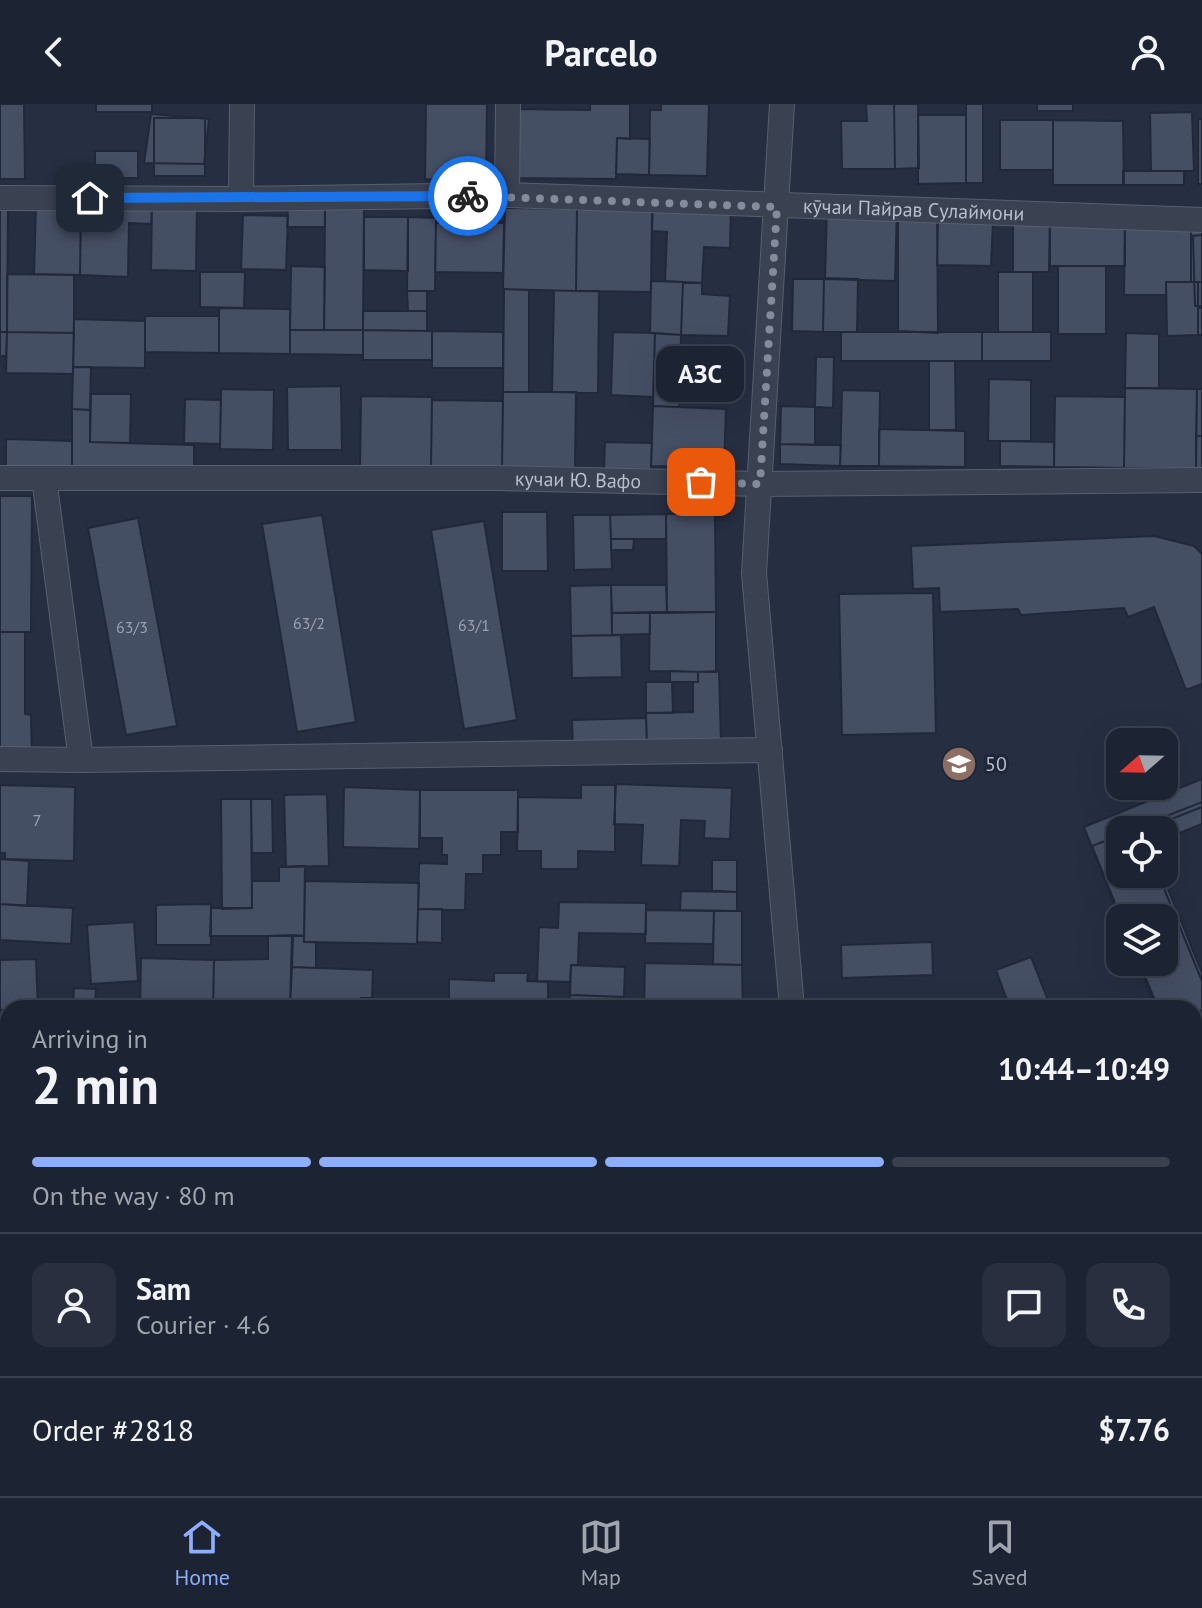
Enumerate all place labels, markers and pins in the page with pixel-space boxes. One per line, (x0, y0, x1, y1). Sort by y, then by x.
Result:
pin (56, 164, 124, 232)
callout: АЗС (657, 346, 745, 402)
pin (667, 448, 735, 516)
school or university icon: 50 (940, 745, 978, 783)
place label: 50 (985, 751, 1007, 777)

